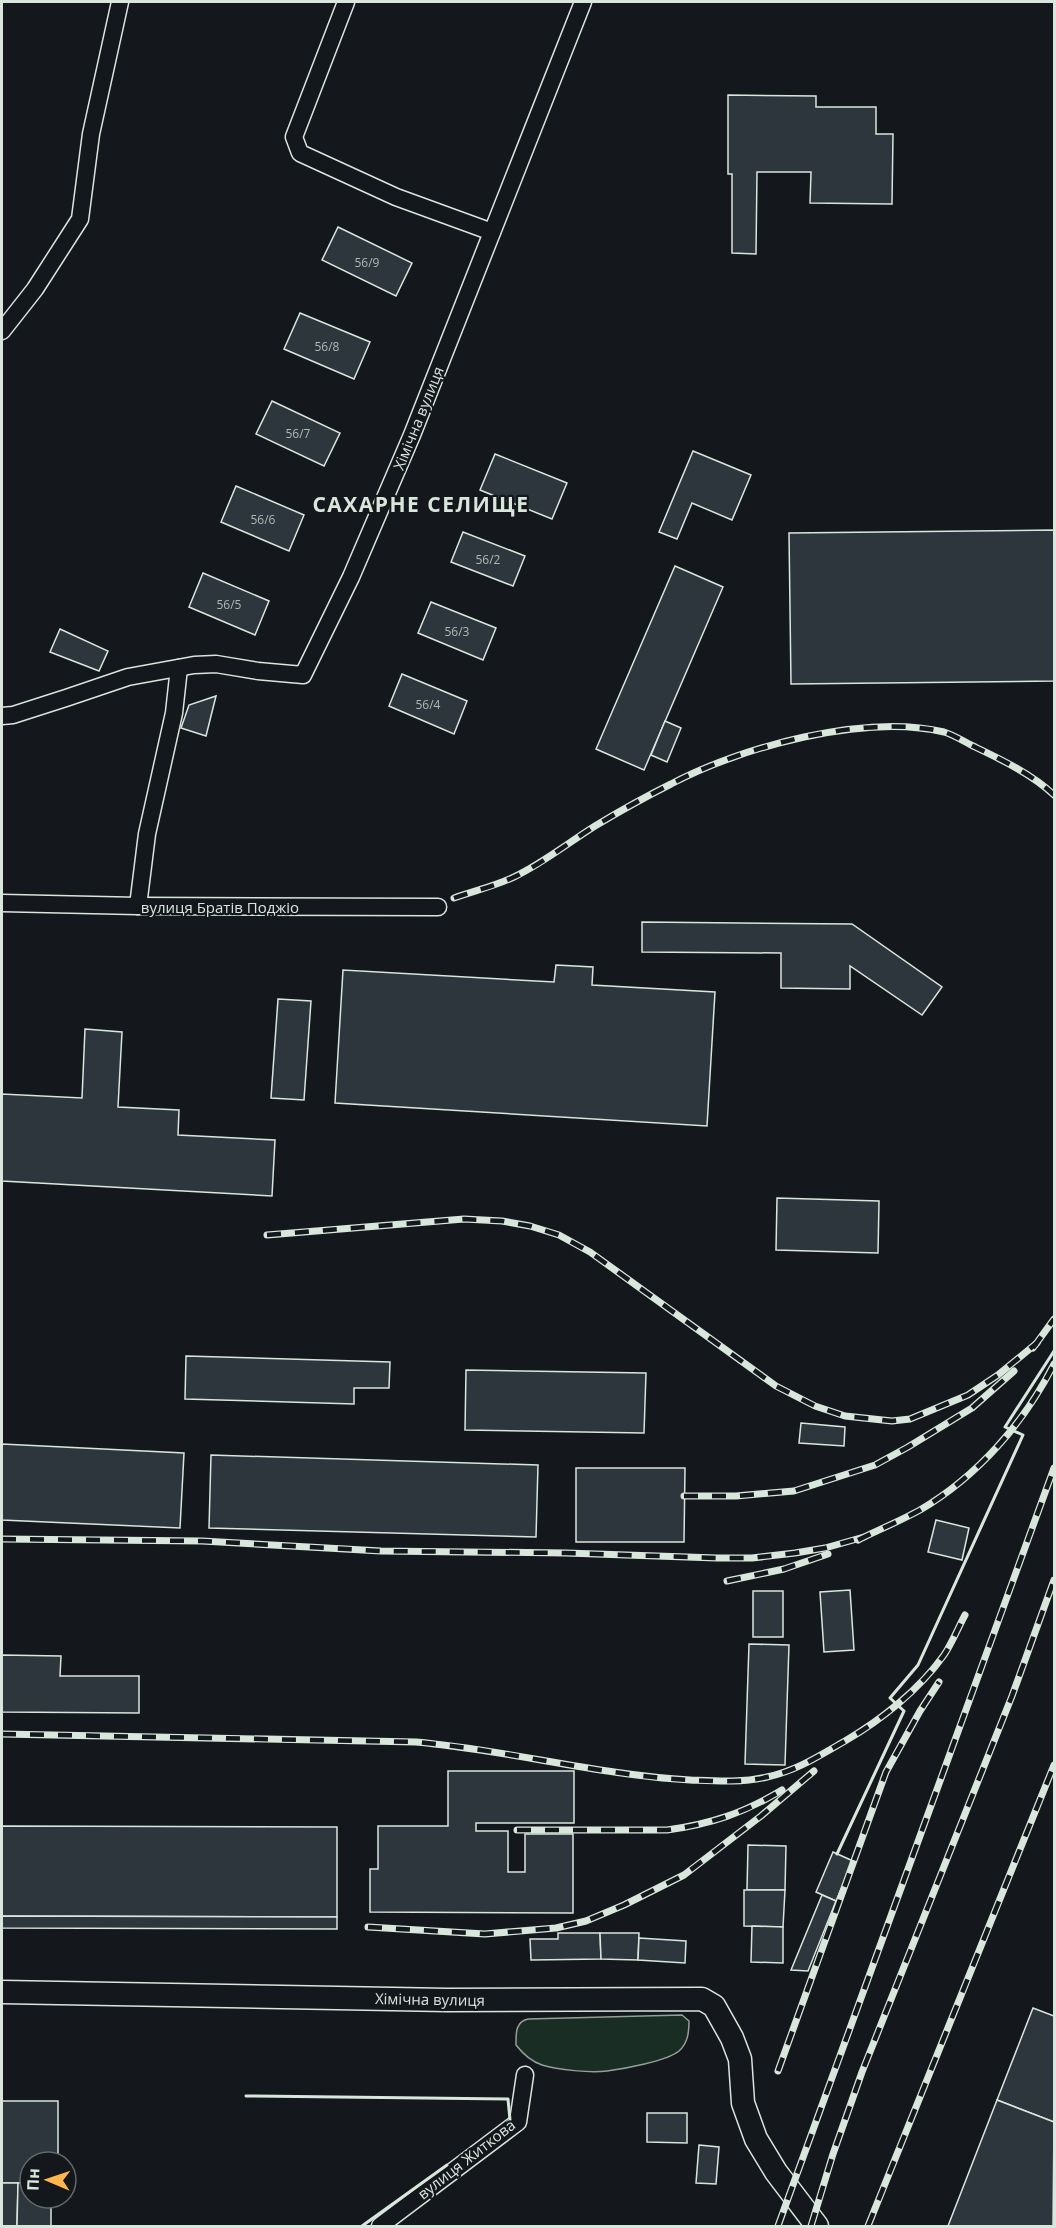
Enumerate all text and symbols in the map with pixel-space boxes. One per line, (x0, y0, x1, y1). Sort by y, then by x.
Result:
house number: 56/9 (355, 254, 380, 271)
house number: 56/8 (315, 338, 340, 355)
street label: Хімічна вулиця (388, 363, 448, 473)
house number: 56/7 (286, 425, 311, 442)
district label: САХАРНЕ СЕЛИЩЕ (312, 490, 530, 518)
house number: 56/6 (251, 511, 276, 528)
house number: 56/2 (476, 551, 501, 568)
house number: 56/5 (217, 596, 242, 613)
house number: 56/3 (445, 623, 470, 640)
house number: 56/4 (416, 696, 441, 713)
street label: вулиця Братів Поджіо (141, 897, 299, 917)
street label: Хімічна вулиця (375, 1988, 485, 2010)
street label: вулиця Житкова (413, 2115, 519, 2203)
north arrow (18, 2150, 78, 2210)
text: Пн (22, 2168, 44, 2191)

